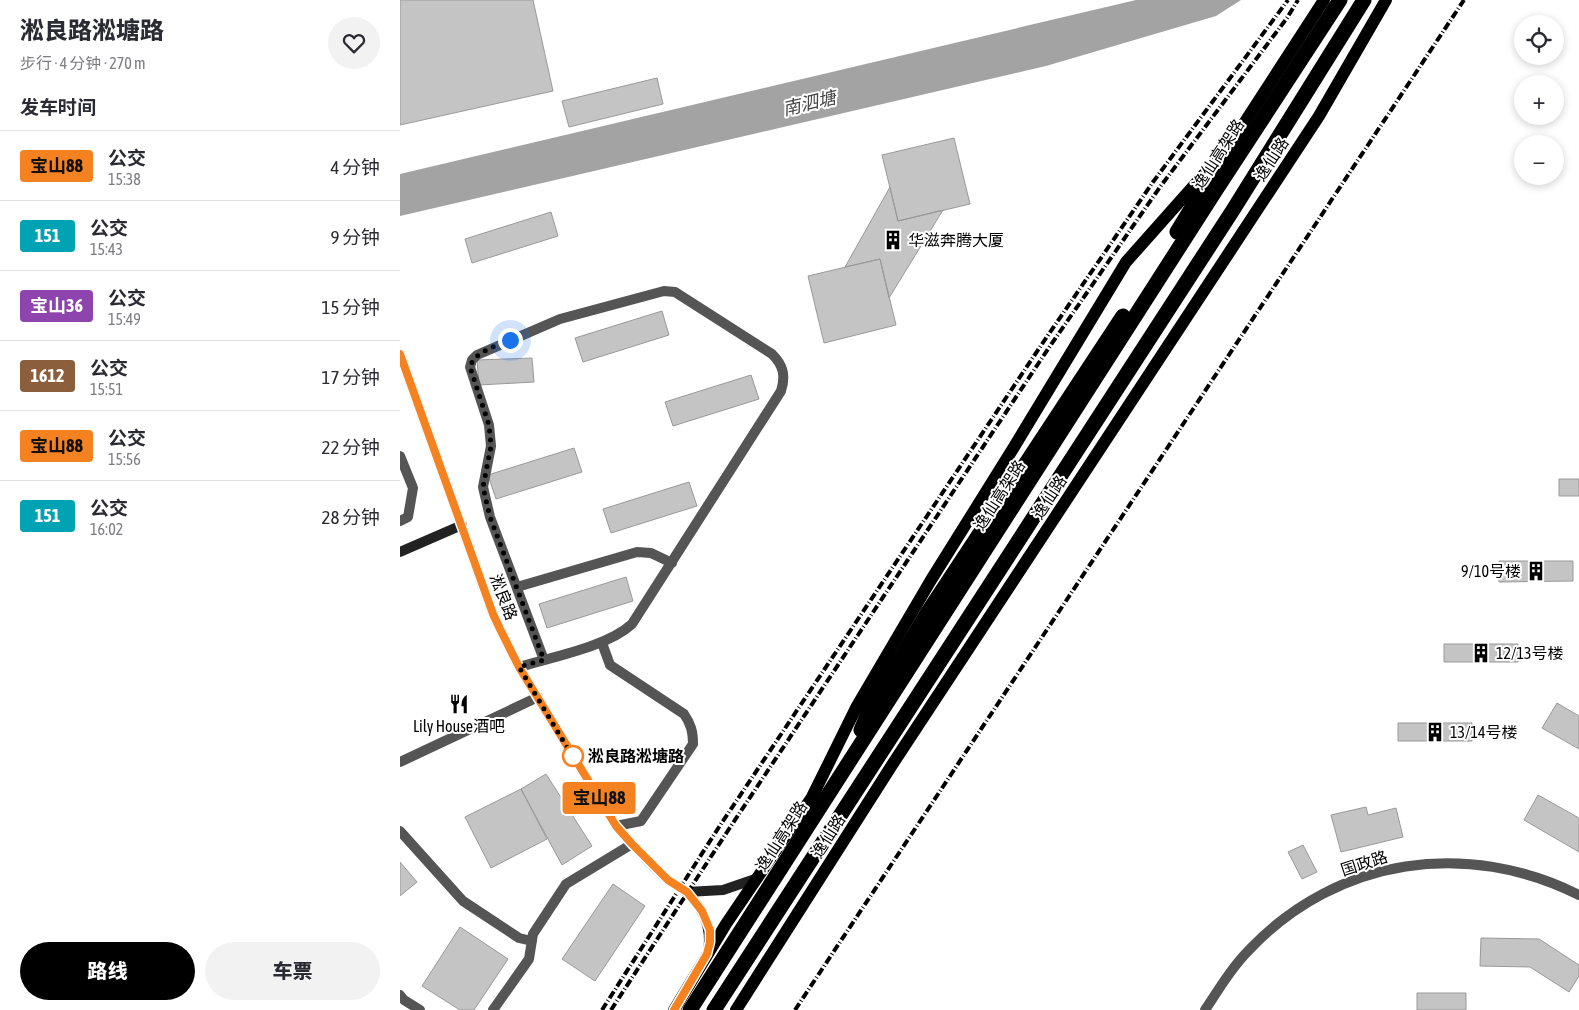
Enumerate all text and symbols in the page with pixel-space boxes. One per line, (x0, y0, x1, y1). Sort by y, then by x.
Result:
map controls (1514, 15, 1564, 185)
button: locate (1514, 15, 1564, 65)
text: 淞良路淞塘路 (20, 17, 164, 44)
button: heart (328, 17, 380, 69)
text: 步行 · 4 分钟 · 270 m (20, 54, 146, 72)
button: + (1514, 75, 1564, 125)
water label: 南泗塘 (780, 86, 841, 119)
text: 发车时间 (20, 96, 96, 118)
street label: 逸仙高架路 (1189, 116, 1247, 192)
street label: 逸仙路 (1250, 134, 1292, 184)
button: − (1514, 135, 1564, 185)
text: 公交 (108, 147, 146, 169)
text: 宝山88 (30, 155, 83, 176)
text: 4 分钟 (330, 156, 380, 178)
text: 15:38 (108, 170, 141, 188)
text: 公交 (90, 217, 128, 239)
text: 151 (35, 225, 60, 246)
text: 9 分钟 (330, 226, 380, 248)
building icon: 华滋奔腾大厦 (882, 229, 904, 251)
place label: 华滋奔腾大厦 (908, 231, 1004, 249)
text: 15:43 (90, 240, 123, 258)
text: 公交 (108, 287, 146, 309)
text: 宝山36 (30, 295, 83, 316)
text: 15 分钟 (322, 296, 380, 318)
text: 15:49 (108, 310, 141, 328)
your location (498, 328, 523, 353)
text: 公交 (90, 357, 128, 379)
text: 1612 (31, 365, 64, 386)
text: 17 分钟 (322, 366, 380, 388)
text: 15:51 (90, 380, 123, 398)
text: 公交 (108, 427, 146, 449)
text: 宝山88 (30, 435, 83, 456)
text: 22 分钟 (322, 436, 380, 458)
text: 15:56 (108, 450, 141, 468)
street label: 逸仙高架路 (970, 457, 1028, 533)
street label: 逸仙路 (1028, 472, 1070, 522)
text: 公交 (90, 497, 128, 519)
text: 151 (35, 505, 60, 526)
text: 28 分钟 (322, 506, 380, 528)
text: 16:02 (90, 520, 123, 538)
building icon: 9/10号楼 (1525, 560, 1547, 582)
place label: 9/10号楼 (1461, 562, 1521, 580)
street label: 淞良路 (487, 571, 521, 623)
building icon: 12/13号楼 (1470, 642, 1492, 664)
place label: 12/13号楼 (1496, 644, 1564, 662)
restaurant icon: Lily House酒吧 (448, 693, 470, 715)
place label: Lily House酒吧 (413, 717, 505, 736)
building icon: 13/14号楼 (1424, 721, 1446, 743)
place label: 13/14号楼 (1450, 723, 1518, 741)
marker: 淞良路淞塘路 (562, 745, 584, 767)
place label: 淞良路淞塘路 (588, 747, 684, 765)
line badge: 宝山88 (564, 782, 634, 814)
text: 宝山88 (573, 787, 625, 808)
street label: 逸仙高架路 (752, 798, 810, 874)
street label: 逸仙路 (808, 811, 848, 861)
street label: 国政路 (1338, 847, 1390, 879)
button: 路线 (20, 942, 195, 1000)
button: 车票 (205, 942, 380, 1000)

